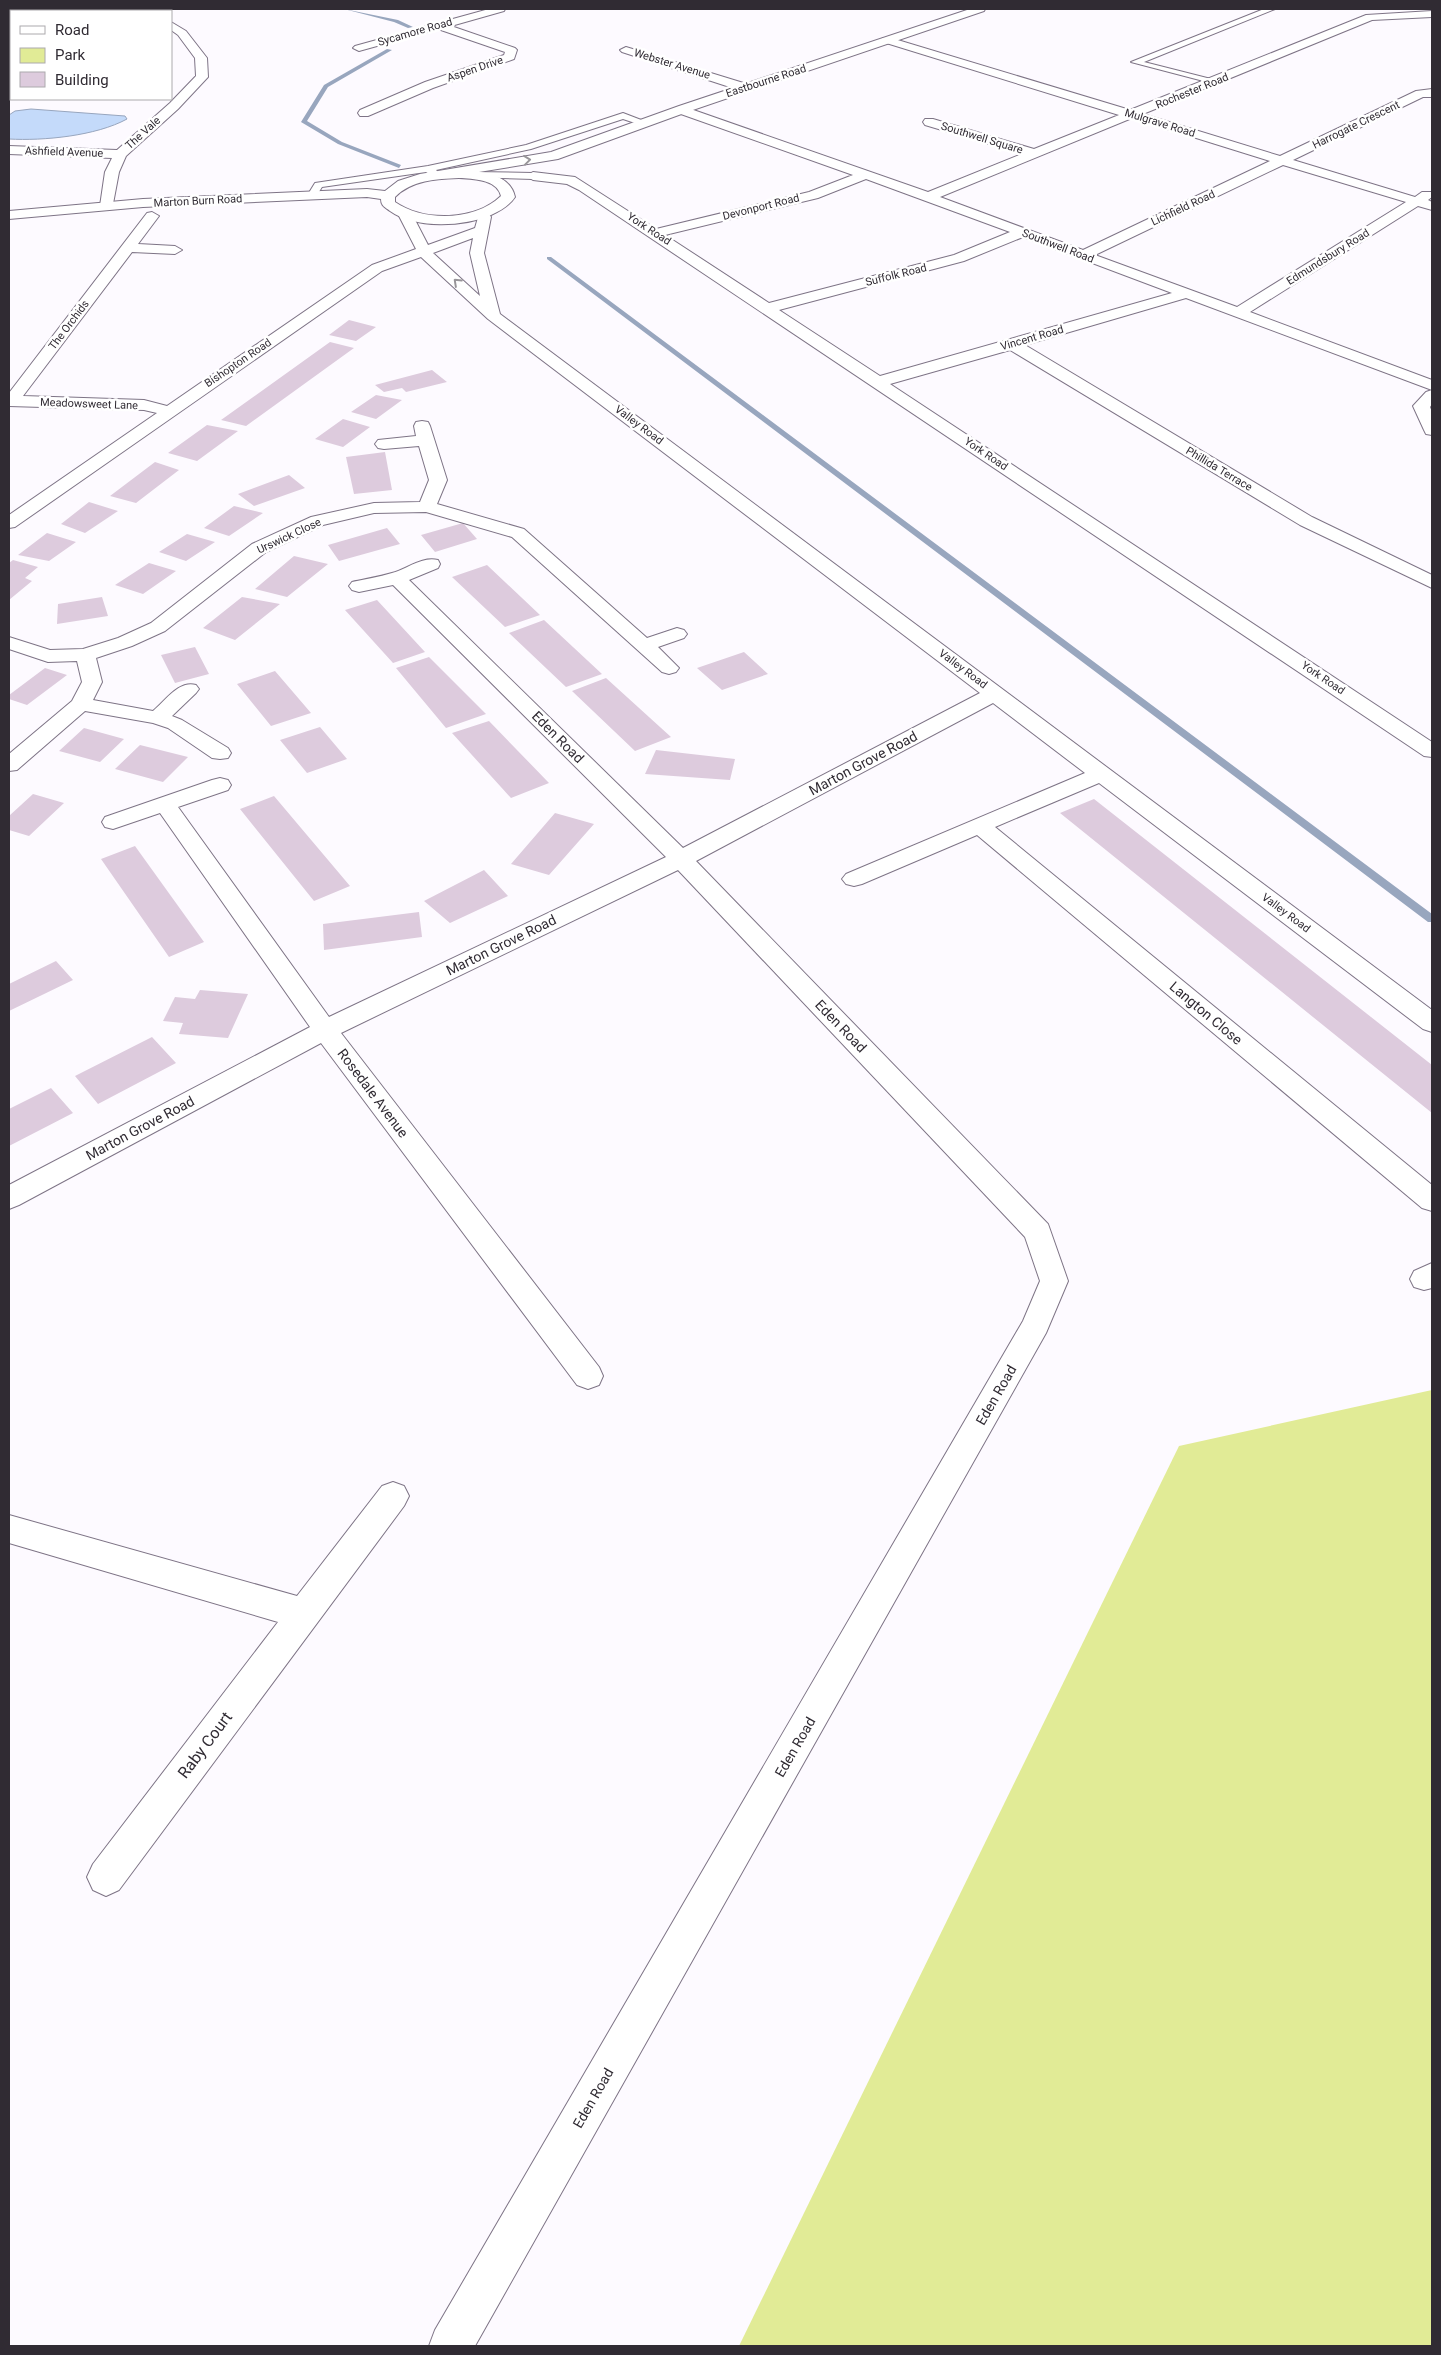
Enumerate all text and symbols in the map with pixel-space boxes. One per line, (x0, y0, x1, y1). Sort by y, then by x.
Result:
legend (10, 10, 172, 100)
street label: Sycamore Road (376, 15, 454, 49)
text: Road (55, 21, 89, 39)
text: Park (55, 46, 86, 64)
street label: Webster Avenue (632, 46, 712, 82)
street label: Aspen Drive (445, 53, 505, 85)
street label: Eastbourne Road (724, 62, 808, 100)
street label: Rochester Road (1154, 70, 1230, 112)
text: Building (55, 71, 109, 89)
street label: Harrogate Crescent (1310, 98, 1402, 152)
street label: Mulgrave Road (1123, 106, 1197, 140)
street label: The Vale (123, 114, 163, 152)
street label: Southwell Square (939, 119, 1025, 157)
street label: Ashfield Avenue (25, 144, 104, 160)
one-way arrow (523, 155, 531, 166)
street label: Lichfield Road (1149, 187, 1217, 229)
street label: Devonport Road (721, 191, 801, 223)
street label: Marton Burn Road (153, 192, 243, 210)
street label: York Road (625, 210, 673, 248)
street label: Southwell Road (1020, 226, 1096, 266)
street label: Edmundsbury Road (1284, 226, 1372, 288)
street label: Suffolk Road (864, 261, 928, 289)
one-way arrow (454, 279, 463, 288)
street label: The Orchids (46, 297, 92, 352)
street label: Vincent Road (999, 323, 1065, 353)
street label: Bishopton Road (202, 336, 274, 390)
street label: Meadowsweet Lane (40, 396, 138, 412)
street label: Valley Road (612, 403, 666, 447)
street label: York Road (962, 435, 1010, 473)
street label: Phillida Terrace (1183, 444, 1255, 494)
street label: Urswick Close (255, 515, 323, 557)
street label: Valley Road (936, 647, 990, 691)
street label: York Road (1299, 659, 1347, 697)
street label: Eden Road (529, 708, 587, 766)
street label: Marton Grove Road (806, 728, 920, 798)
street label: Valley Road (1259, 891, 1313, 935)
street label: Marton Grove Road (443, 911, 559, 979)
street label: Langton Close (1167, 978, 1245, 1048)
street label: Eden Road (812, 997, 870, 1055)
street label: Rosedale Avenue (334, 1046, 412, 1140)
street label: Marton Grove Road (83, 1093, 197, 1163)
street label: Eden Road (972, 1362, 1020, 1428)
street label: Raby Court (174, 1708, 236, 1782)
street label: Eden Road (771, 1714, 819, 1780)
street label: Eden Road (569, 2065, 617, 2131)

